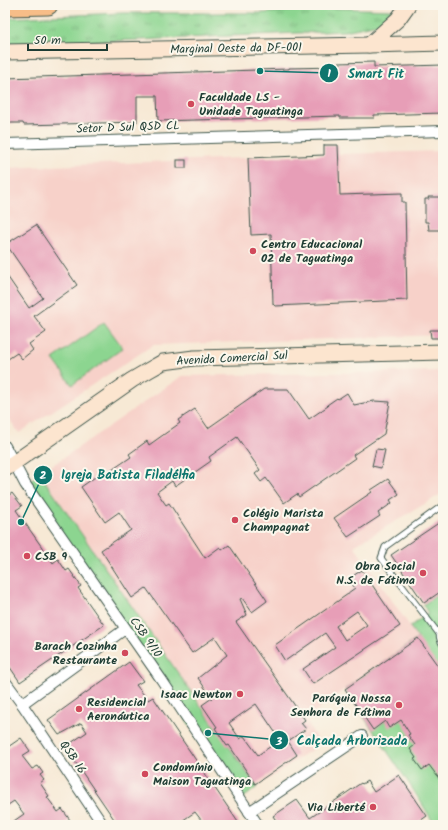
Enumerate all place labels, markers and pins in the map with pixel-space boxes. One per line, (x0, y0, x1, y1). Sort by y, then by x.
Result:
callout: Smart Fit (319, 60, 412, 85)
place label: Faculdade LS - Unidade Taguatinga (199, 88, 303, 121)
marker: Faculdade LS - Unidade Taguatinga (186, 99, 196, 109)
place label: Centro Educacional 02 de Taguatinga (261, 235, 363, 268)
marker: Centro Educacional 02 de Taguatinga (248, 246, 258, 256)
callout: Igreja Batista Filadélfia (33, 462, 203, 487)
place label: Colégio Marista Champagnat (243, 504, 323, 537)
marker: Colégio Marista Champagnat (230, 515, 240, 525)
place label: CSB 9 (35, 547, 67, 566)
marker: CSB 9 (22, 551, 32, 561)
place label: Obra Social N.S. de Fátima (336, 557, 416, 590)
marker: Obra Social N.S. de Fátima (418, 568, 428, 578)
place label: Barach Cozinha Restaurante (34, 637, 117, 670)
marker: Barach Cozinha Restaurante (120, 648, 130, 658)
place label: Isaac Newton (160, 685, 232, 704)
marker: Isaac Newton (235, 689, 245, 699)
place label: Paróquia Nossa Senhora de Fátima (290, 689, 391, 722)
place label: Residencial Aeronáutica (87, 693, 149, 726)
marker: Paróquia Nossa Senhora de Fátima (394, 700, 404, 710)
marker: Residencial Aeronáutica (74, 704, 84, 714)
callout: Calçada Arborizada (269, 728, 415, 753)
place label: Condomínio Maison Taguatinga (153, 758, 251, 791)
marker: Condomínio Maison Taguatinga (140, 769, 150, 779)
place label: Via Liberté (307, 798, 366, 817)
marker: Via Liberté (368, 802, 378, 812)

